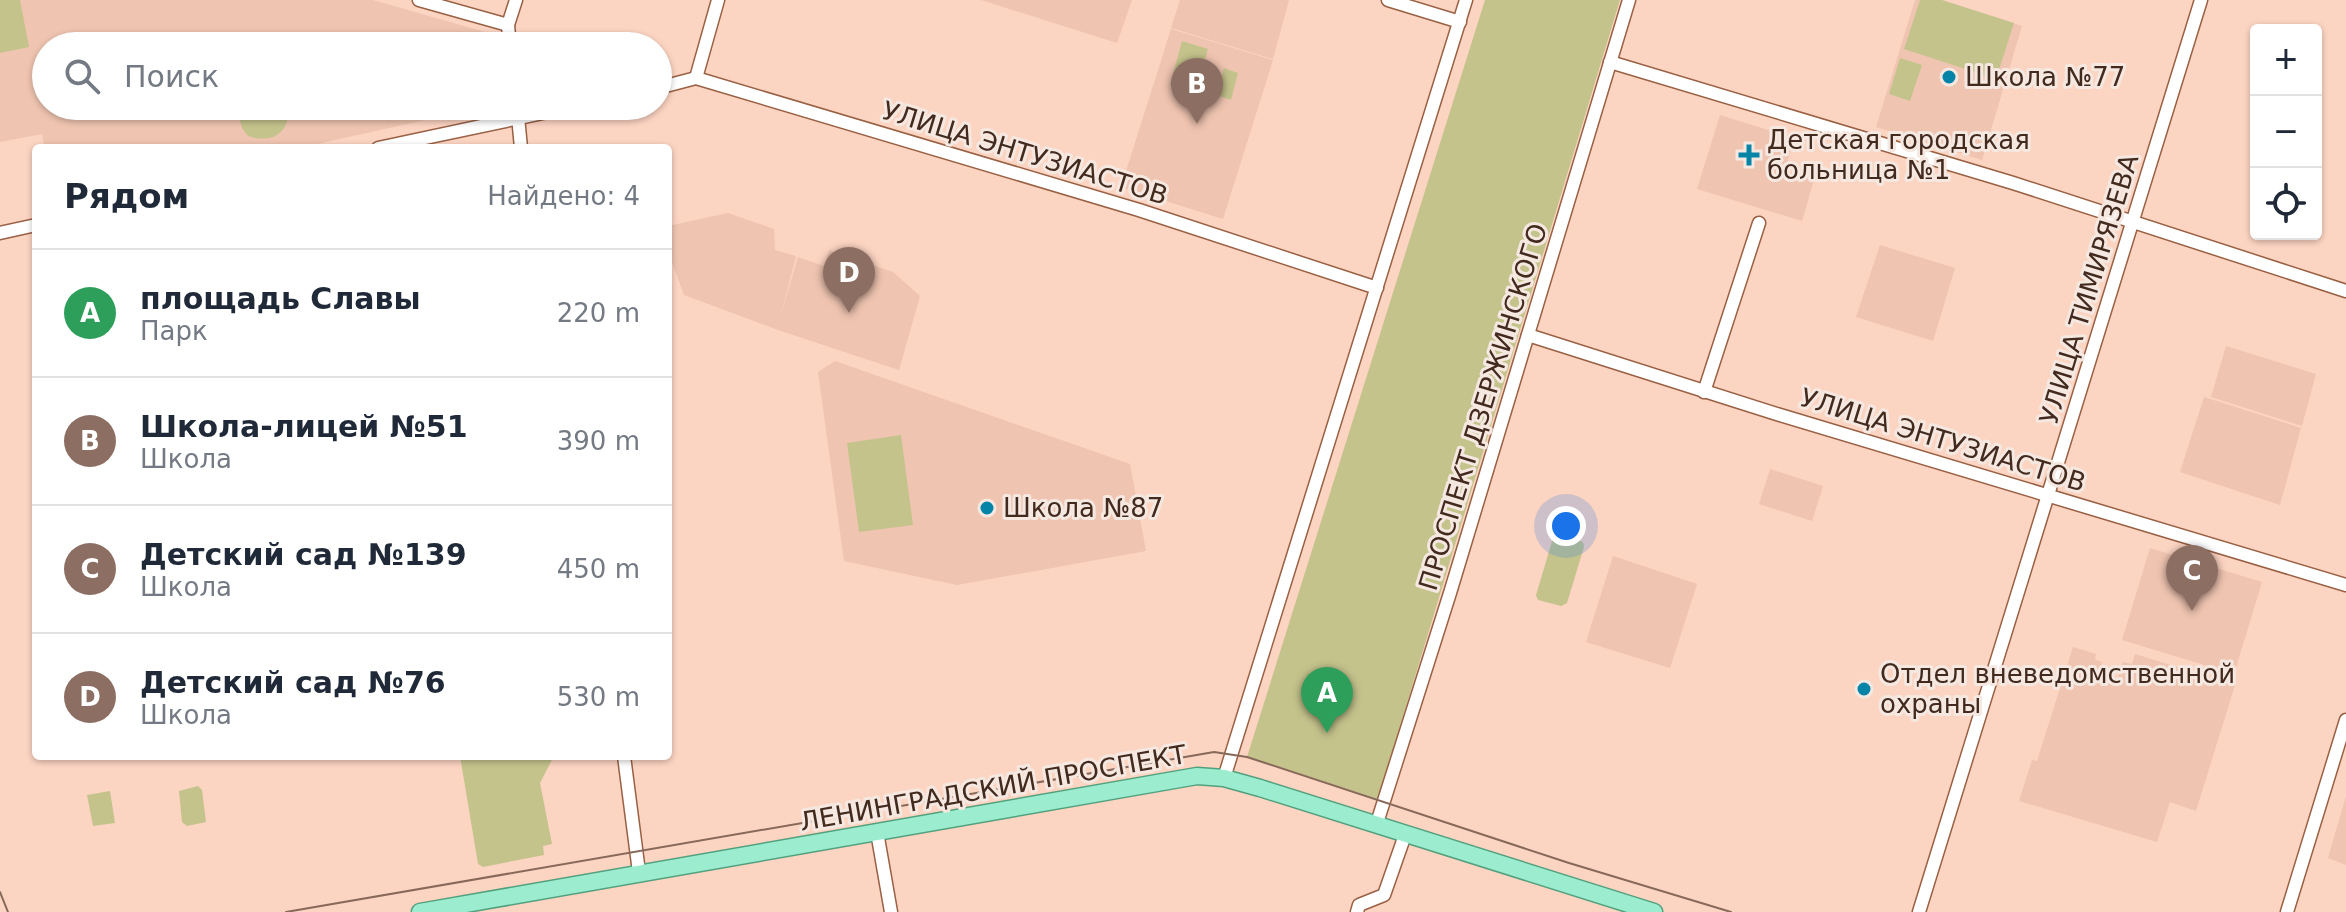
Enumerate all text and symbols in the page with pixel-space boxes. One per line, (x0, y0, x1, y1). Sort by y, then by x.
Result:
map controls (2250, 24, 2322, 240)
button: + (2250, 24, 2322, 96)
search box (32, 32, 672, 120)
icon: search (60, 54, 104, 98)
pin: B (1171, 58, 1223, 124)
text: Поиск (124, 59, 219, 94)
place label: Школа №77 (1965, 62, 2125, 92)
marker: Школа №77 (1940, 68, 1958, 86)
street label: УЛИЦА ЭНТУЗИАСТОВ (879, 95, 1171, 211)
button: − (2250, 96, 2322, 168)
place label: Детская городская больница №1 (1767, 125, 2030, 185)
marker: Детская городская больница №1 (1738, 144, 1760, 166)
street label: УЛИЦА ТИМИРЯЗЕВА (2034, 150, 2144, 428)
button: locate (2250, 168, 2322, 240)
text: Рядом (64, 176, 189, 216)
text: Найдено: 4 (487, 181, 640, 211)
street label: ПРОСПЕКТ ДЗЕРЖИНСКОГО (1413, 220, 1553, 594)
pin: D (823, 247, 875, 313)
text: площадь Славы (140, 281, 421, 316)
text: A (80, 298, 100, 328)
text: 220 m (557, 298, 640, 328)
text: Парк (140, 316, 208, 346)
street label: УЛИЦА ЭНТУЗИАСТОВ (1797, 382, 2089, 498)
text: Школа-лицей №51 (140, 409, 468, 444)
text: B (80, 426, 100, 456)
text: 390 m (557, 426, 640, 456)
text: Школа (140, 444, 232, 474)
place label: Школа №87 (1003, 493, 1163, 523)
marker: Школа №87 (978, 499, 996, 517)
your location (1546, 506, 1586, 546)
text: Детский сад №139 (140, 537, 467, 572)
pin: C (2166, 545, 2218, 611)
text: C (80, 554, 100, 584)
text: 450 m (557, 554, 640, 584)
text: Школа (140, 572, 232, 602)
place label: Отдел вневедомственной охраны (1880, 659, 2235, 719)
text: Детский сад №76 (140, 665, 446, 700)
pin: A (1301, 667, 1353, 733)
marker: Отдел вневедомственной охраны (1855, 680, 1873, 698)
text: D (79, 682, 101, 712)
text: 530 m (557, 682, 640, 712)
text: Школа (140, 700, 232, 730)
street label: ЛЕНИНГРАДСКИЙ ПРОСПЕКТ (797, 738, 1189, 837)

